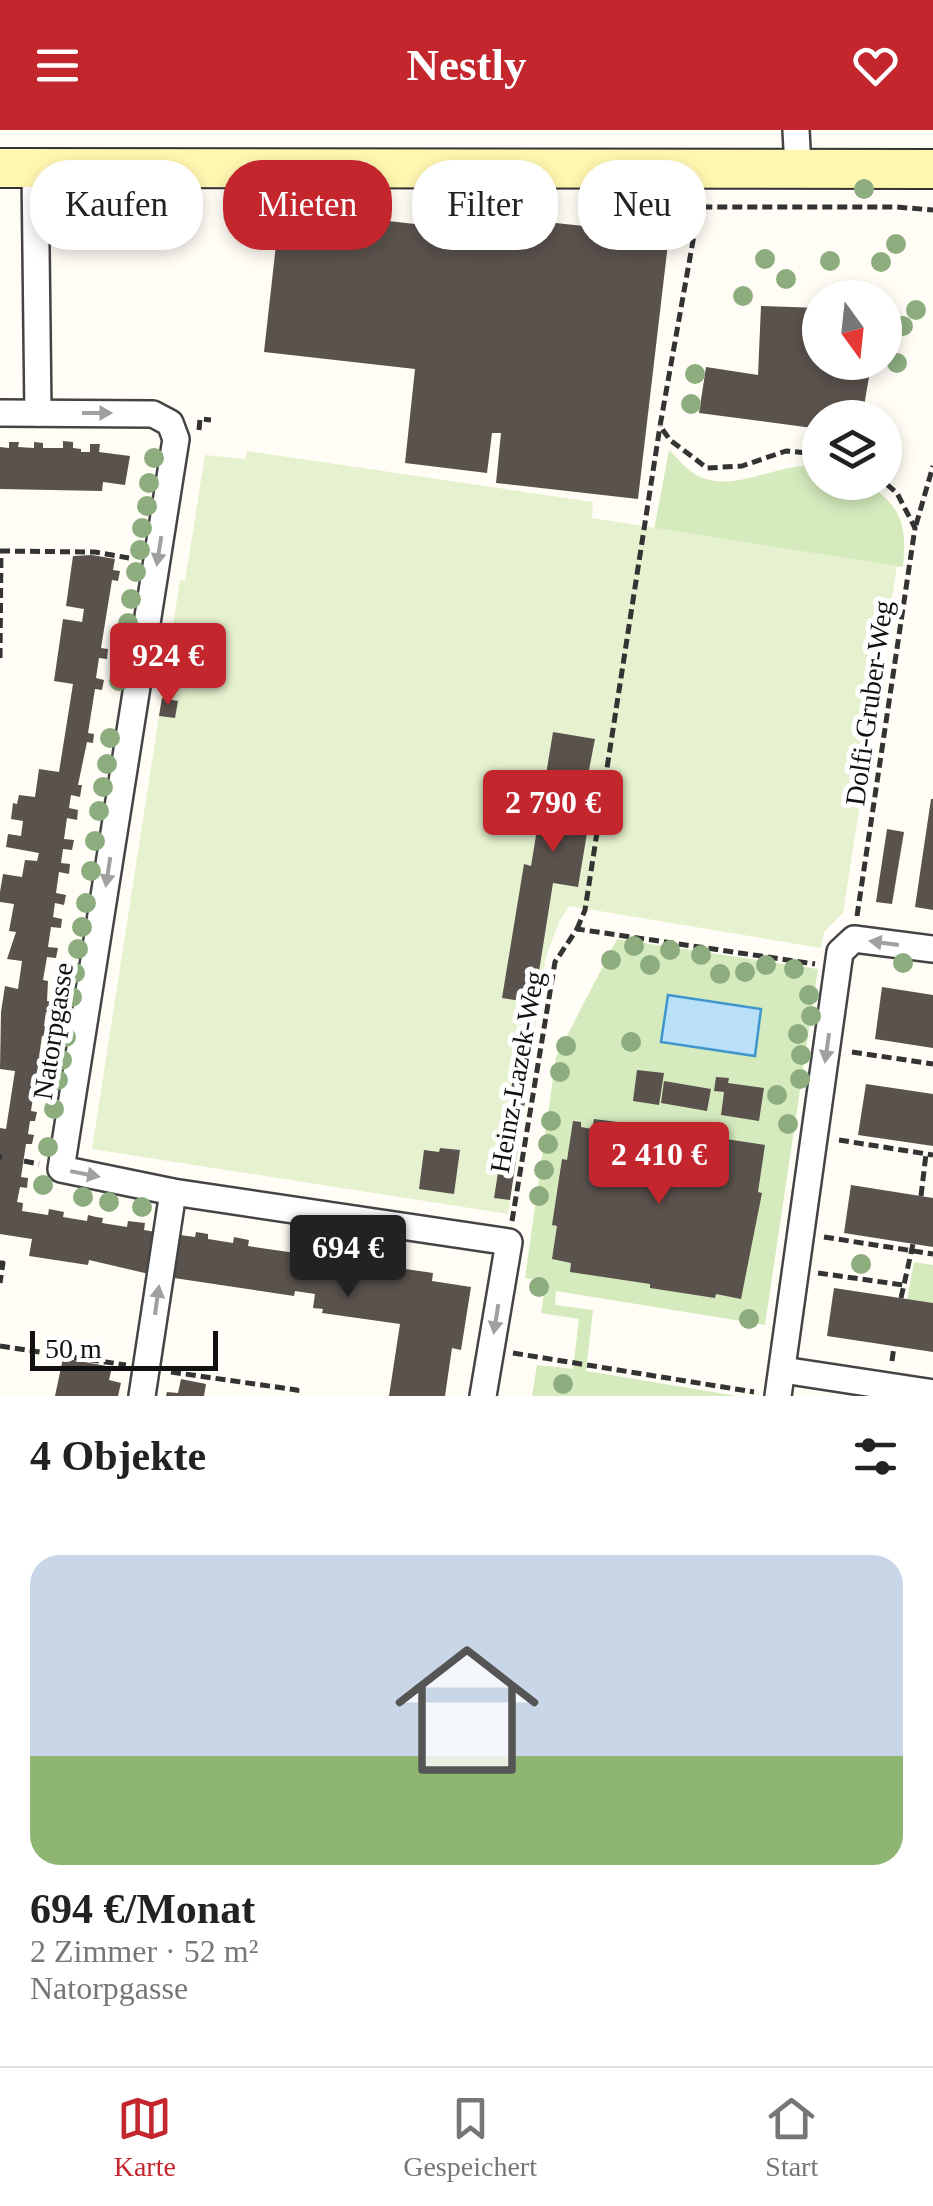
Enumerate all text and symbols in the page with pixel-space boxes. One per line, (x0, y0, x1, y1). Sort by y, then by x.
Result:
icon: menu (30, 38, 85, 93)
icon: heart (848, 38, 903, 93)
text: Nestly (407, 40, 526, 90)
chip: Kaufen (30, 160, 203, 250)
chip: Mieten (223, 160, 392, 250)
chip: Filter (412, 160, 558, 250)
chip: Neu (578, 160, 706, 250)
north arrow (802, 280, 902, 380)
map controls (802, 280, 902, 500)
button: layers (802, 400, 902, 500)
one-way arrow (82, 405, 114, 421)
one-way arrow (151, 536, 166, 567)
street label: Dolfi-Gruber-Weg (839, 598, 899, 808)
pin: 924 € (98, 623, 238, 708)
text: 924 € (132, 637, 204, 673)
pin: 2 790 € (461, 770, 645, 855)
text: 2 790 € (505, 784, 601, 820)
one-way arrow (100, 857, 116, 888)
one-way arrow (868, 934, 900, 950)
street label: Natorpgasse (27, 960, 79, 1102)
street label: Heinz-Lazek-Weg (484, 969, 550, 1175)
one-way arrow (819, 1033, 834, 1064)
pin: 2 410 € (567, 1122, 751, 1207)
text: 2 410 € (611, 1136, 707, 1172)
one-way arrow (70, 1167, 101, 1182)
pin: 694 € (278, 1215, 418, 1300)
text: 694 € (312, 1229, 384, 1265)
one-way arrow (149, 1283, 165, 1315)
one-way arrow (488, 1304, 503, 1335)
scale bar (30, 1326, 218, 1370)
text: 50 m (45, 1333, 102, 1364)
icon: filters (848, 1429, 903, 1484)
text: 4 Objekte (30, 1433, 206, 1479)
icon: home (377, 1620, 557, 1800)
text: 694 €/Monat (30, 1886, 255, 1932)
text: 2 Zimmer · 52 m² (30, 1933, 258, 1969)
text: Natorpgasse (30, 1970, 188, 2006)
tab: Karte (114, 2091, 176, 2183)
tab: Gespeichert (403, 2091, 537, 2183)
tab: Start (764, 2091, 819, 2183)

